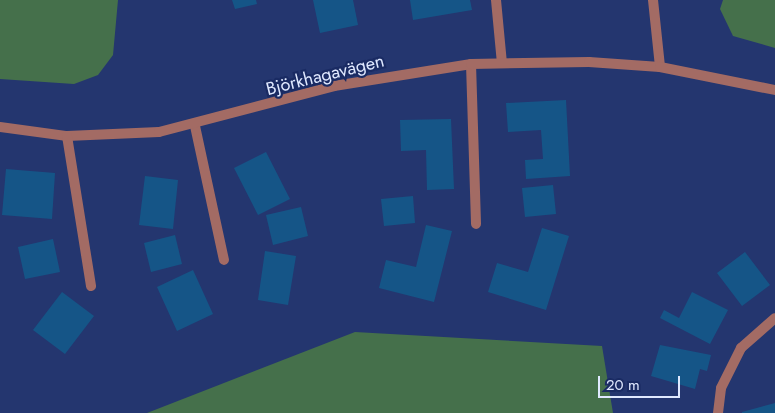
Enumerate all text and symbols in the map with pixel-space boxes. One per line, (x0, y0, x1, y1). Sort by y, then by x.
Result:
street label: Björkhagavägen (264, 50, 386, 100)
scale bar (600, 366, 682, 398)
text: 20 m (606, 374, 640, 396)

